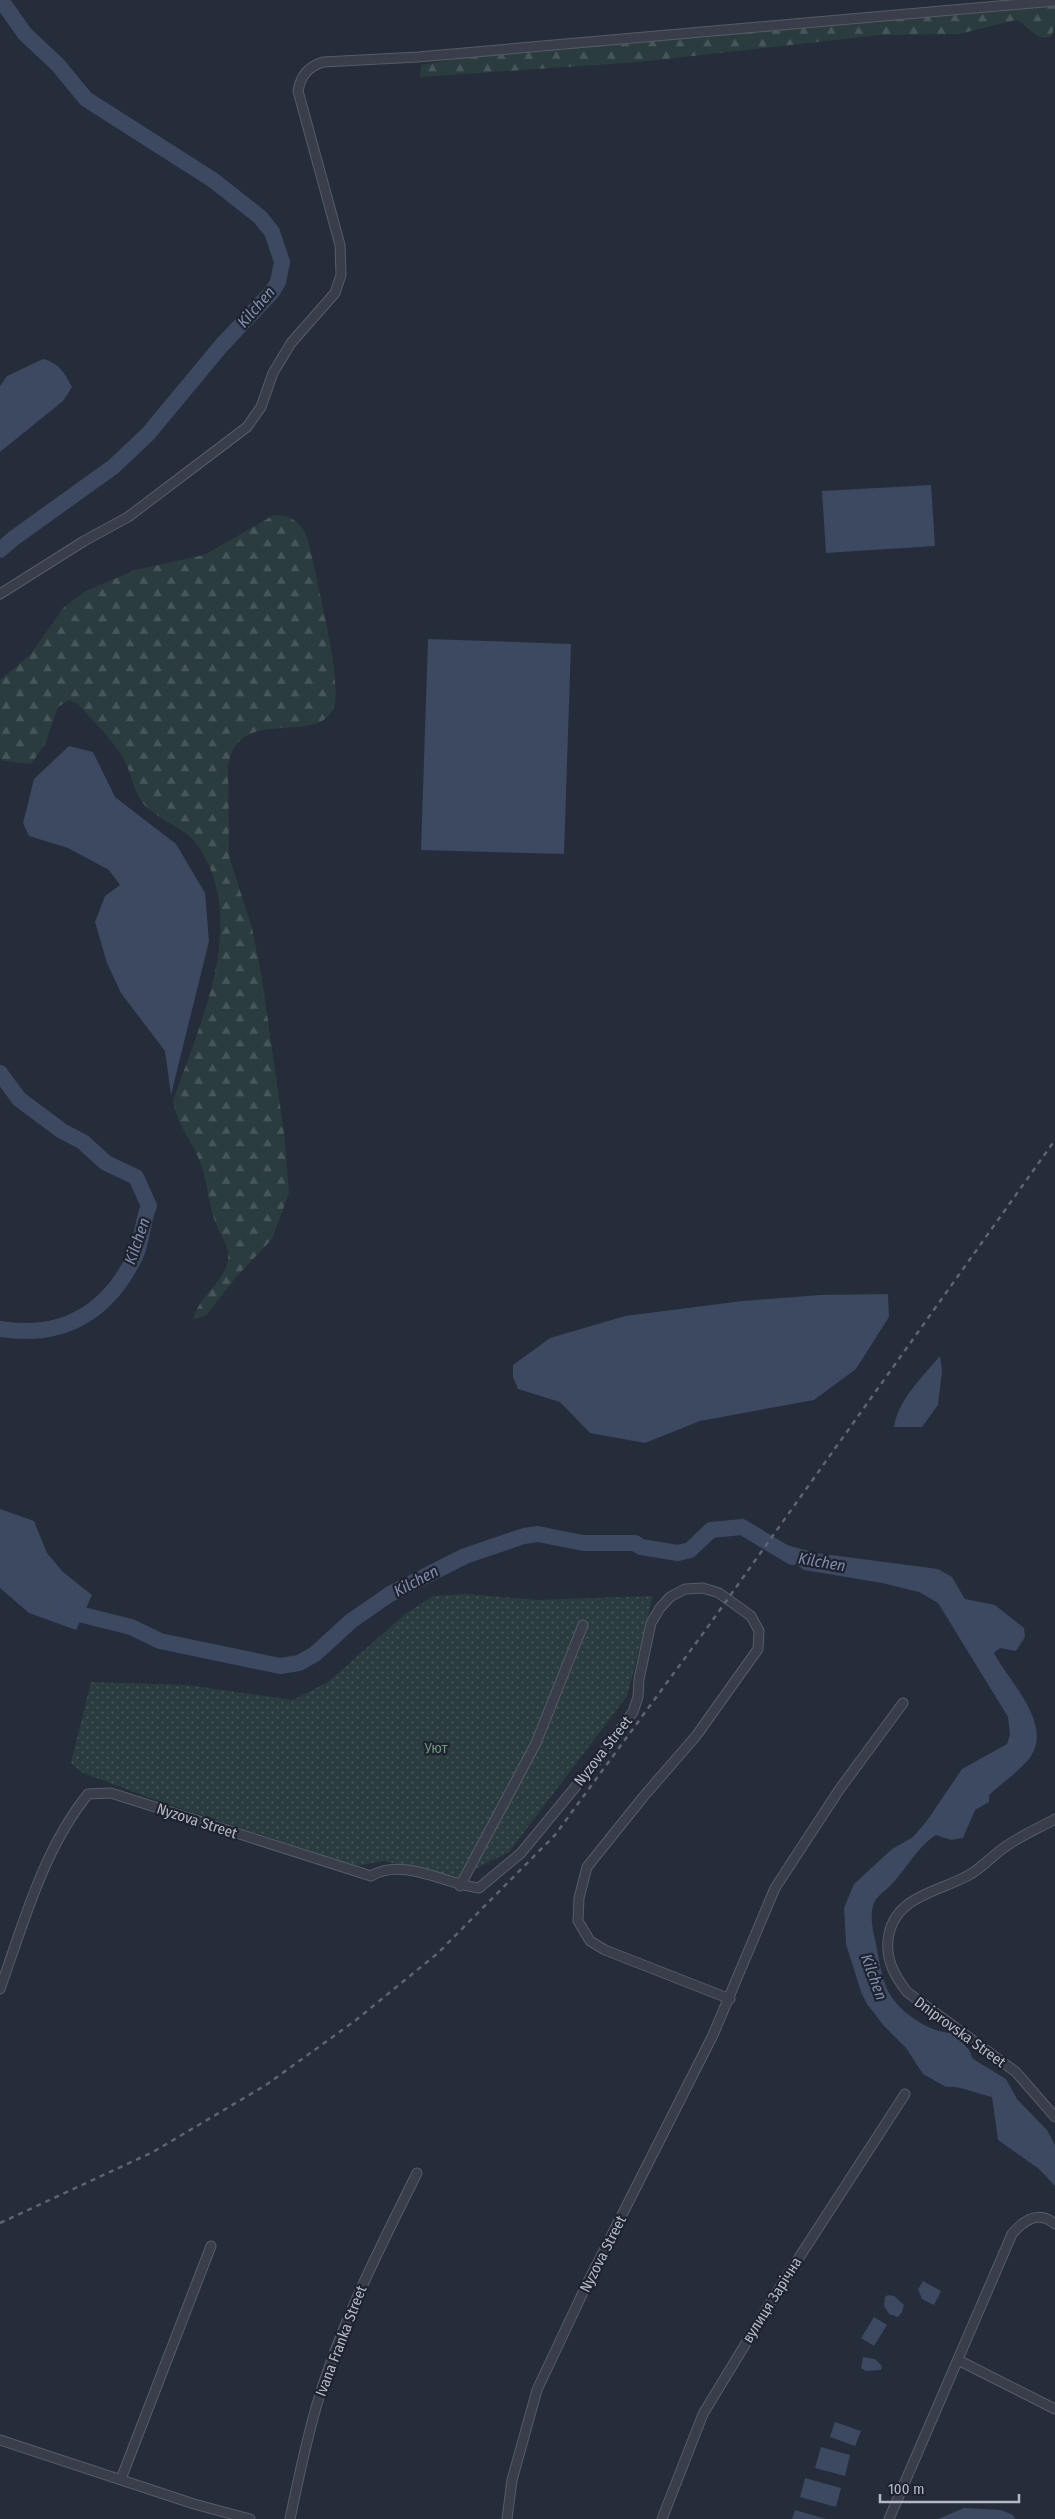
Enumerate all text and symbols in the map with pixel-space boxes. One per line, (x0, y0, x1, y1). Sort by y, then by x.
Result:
water label: Kilchen (233, 283, 279, 331)
water label: Kilchen (120, 1215, 154, 1267)
water label: Kilchen (797, 1548, 847, 1576)
water label: Kilchen (390, 1561, 442, 1601)
street label: Nyzova Street (570, 1712, 636, 1790)
park label: Уют (423, 1739, 449, 1757)
street label: Nyzova Street (154, 1800, 240, 1843)
water label: Kilchen (857, 1951, 891, 2003)
street label: Dniprovska Street (911, 1993, 1009, 2071)
street label: Nyzova Street (576, 2213, 630, 2295)
street label: вулиця Зарічна (739, 2254, 805, 2346)
street label: Ivana Franka Street (312, 2283, 370, 2399)
scale bar (880, 2472, 1019, 2504)
text: 100 m (888, 2480, 925, 2498)

